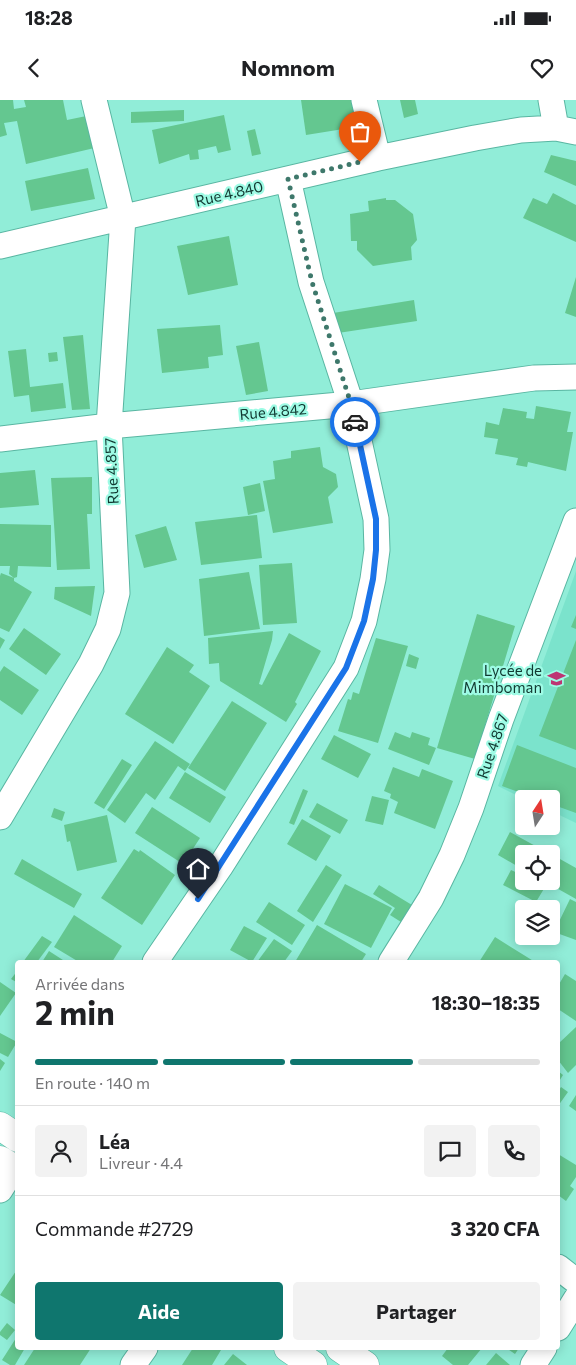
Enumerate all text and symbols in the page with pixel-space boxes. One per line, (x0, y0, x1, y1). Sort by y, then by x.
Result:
text: 18:28 (25, 6, 73, 29)
icon: back (20, 54, 48, 82)
text: Nomnom (241, 54, 335, 81)
icon: heart (528, 54, 556, 82)
pin (339, 111, 381, 162)
icon: bag (346, 118, 374, 146)
street label: Rue 4.840 (193, 176, 265, 210)
courier (330, 397, 380, 447)
street label: Rue 4.842 (239, 399, 307, 423)
icon: car (341, 408, 369, 436)
street label: Rue 4.857 (100, 437, 122, 505)
place label: Lycée de Mimboman (463, 661, 542, 696)
school or university icon: Lycée de Mimboman (546, 669, 566, 689)
street label: Rue 4.867 (473, 711, 512, 781)
north arrow (515, 790, 560, 835)
map controls (515, 790, 560, 945)
button: locate (515, 845, 560, 890)
pin (177, 848, 219, 899)
icon: home (184, 855, 212, 883)
button: layers (515, 900, 560, 945)
text: Arrivée dans (35, 974, 125, 993)
text: 18:30–18:35 (432, 991, 540, 1014)
text: 2 min (35, 992, 115, 1032)
text: En route · 140 m (35, 1073, 150, 1092)
button: person (35, 1125, 87, 1177)
button: chat (424, 1125, 476, 1177)
button: phone (488, 1125, 540, 1177)
text: Léa (99, 1130, 130, 1153)
text: Livreur · 4.4 (99, 1153, 183, 1172)
text: Commande #2729 (35, 1217, 194, 1240)
text: 3 320 CFA (451, 1217, 540, 1240)
button: Aide (35, 1282, 283, 1340)
button: Partager (293, 1282, 540, 1340)

